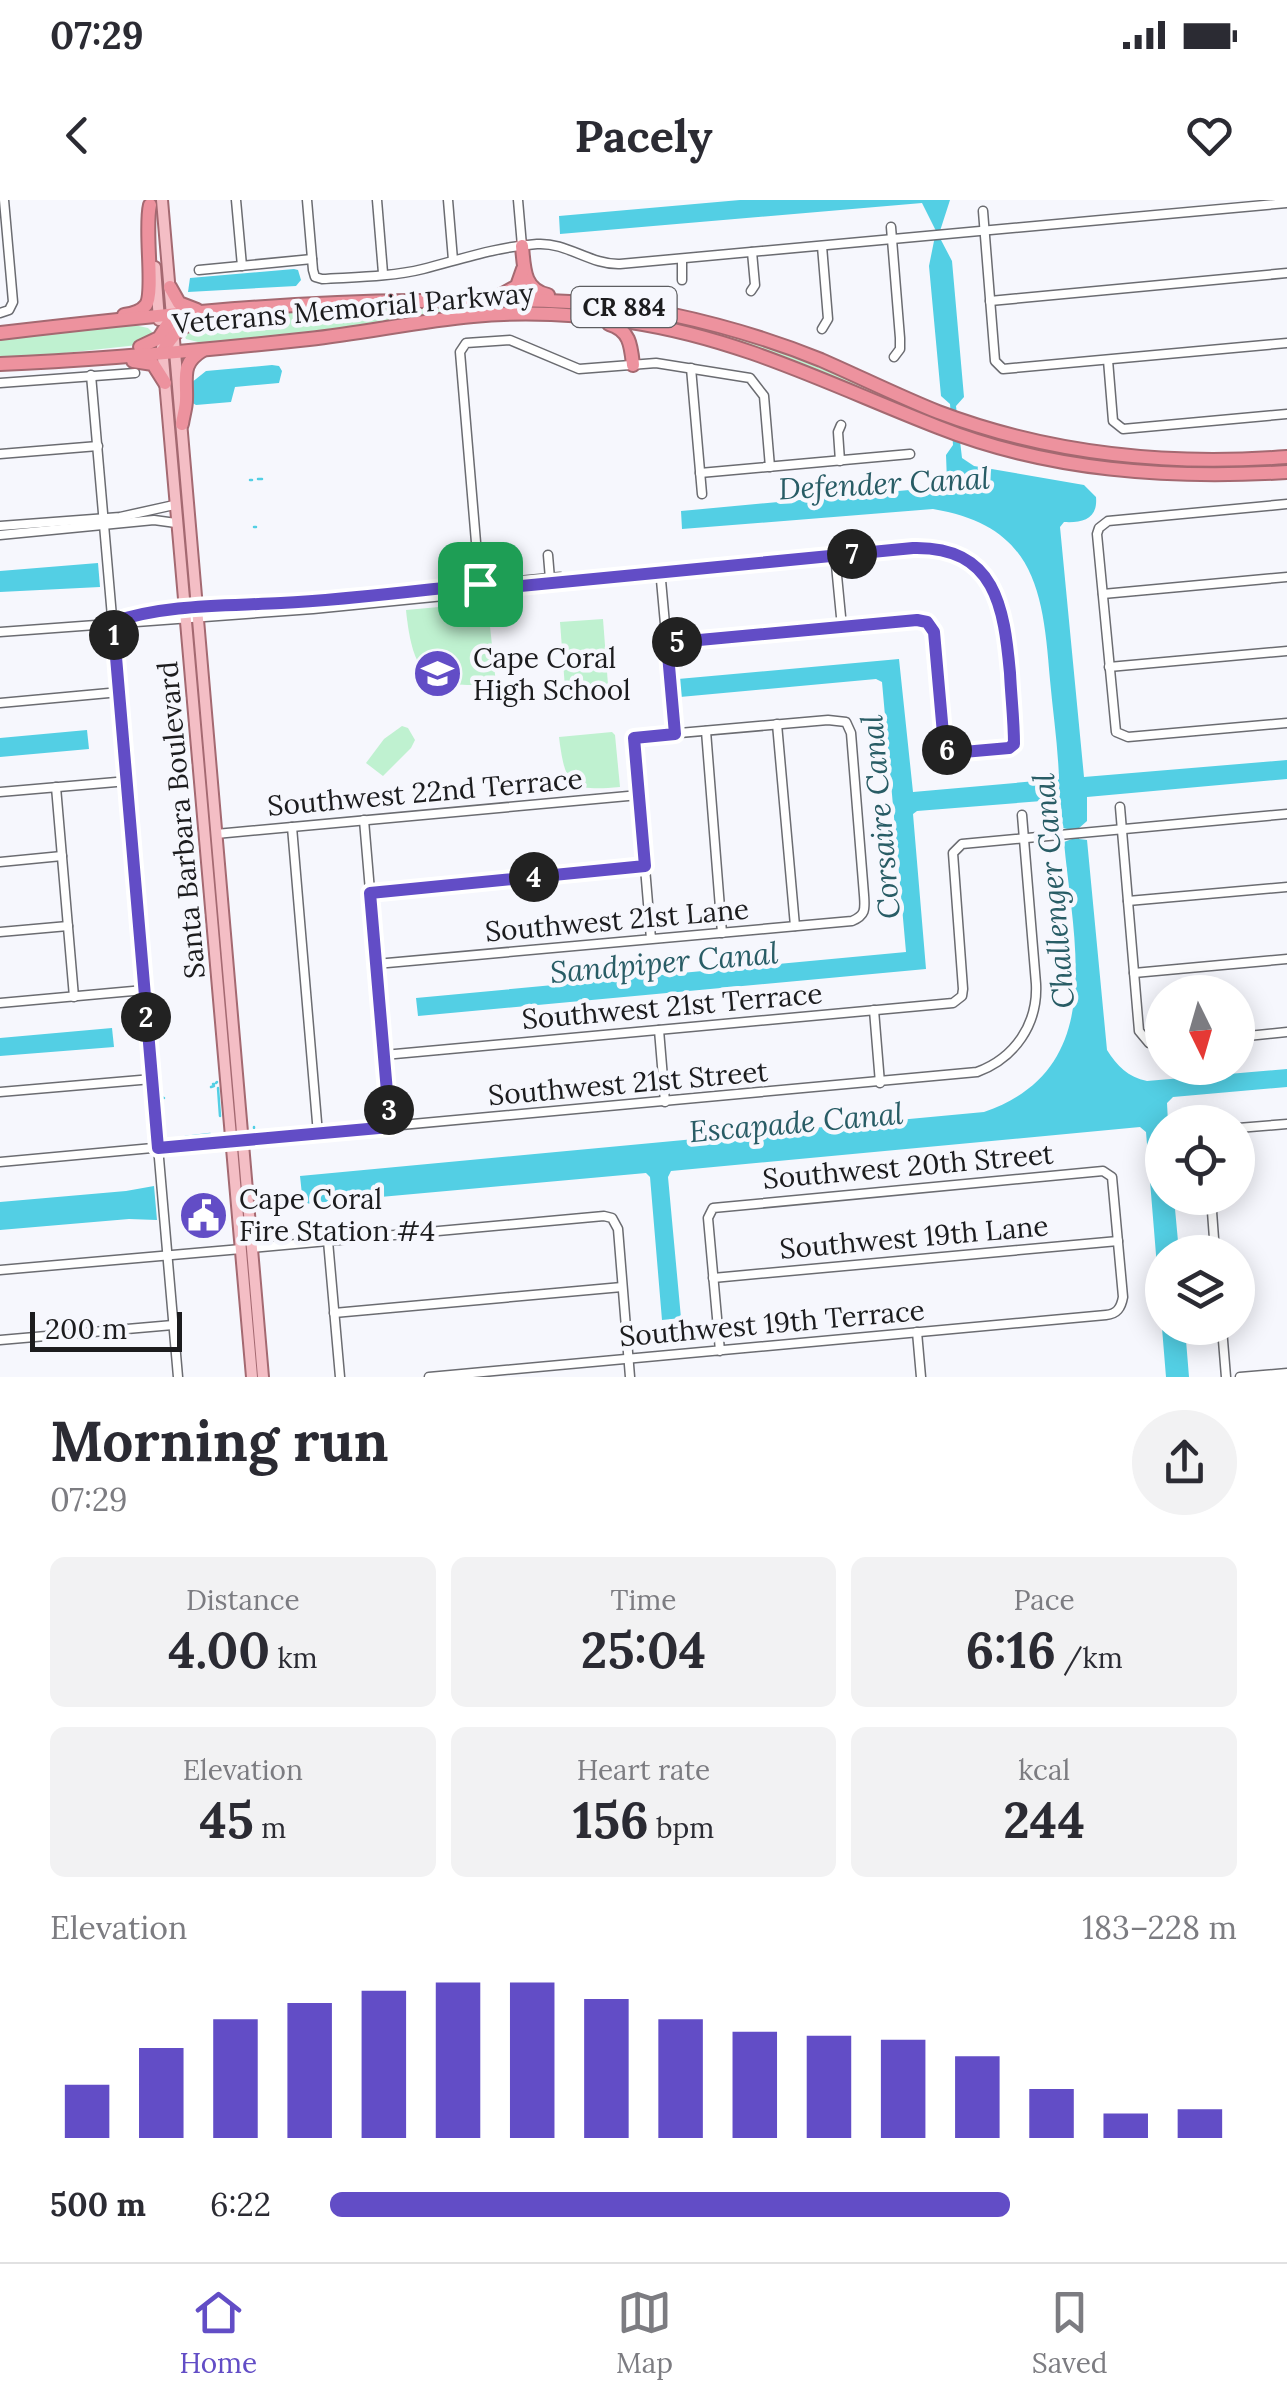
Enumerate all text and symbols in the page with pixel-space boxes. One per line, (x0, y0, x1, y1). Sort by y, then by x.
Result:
text: 07:29 (50, 11, 144, 59)
text: Pacely (575, 107, 712, 164)
icon: back (50, 108, 105, 163)
icon: heart (1182, 108, 1237, 163)
street label: Veterans Memorial Parkway (170, 274, 535, 342)
road number: CR 884 (572, 287, 676, 327)
water label: Defender Canal (777, 458, 991, 508)
pin: 7 (827, 529, 877, 579)
text: 7 (845, 536, 859, 572)
pin (438, 542, 523, 627)
icon: arrive (453, 557, 508, 612)
pin: 1 (89, 610, 139, 660)
text: 1 (108, 617, 120, 653)
pin: 5 (652, 617, 702, 667)
text: 5 (669, 624, 685, 660)
place label: Cape Coral High School (473, 640, 631, 708)
school or university icon: Cape Coral High School (412, 648, 464, 700)
street label: Santa Barbara Boulevard (149, 660, 213, 980)
water label: Corsaire Canal (852, 713, 908, 921)
pin: 6 (922, 725, 972, 775)
text: 6 (939, 732, 955, 768)
street label: Southwest 22nd Terrace (266, 760, 584, 824)
water label: Challenger Canal (1024, 771, 1082, 1010)
pin: 4 (509, 852, 559, 902)
text: 4 (526, 859, 542, 895)
street label: Southwest 21st Lane (484, 891, 750, 949)
water label: Sandpiper Canal (548, 933, 780, 991)
street label: Southwest 21st Terrace (520, 975, 824, 1037)
north arrow (1145, 975, 1255, 1085)
map controls (1145, 975, 1255, 1345)
pin: 2 (121, 992, 171, 1042)
text: 2 (139, 999, 153, 1035)
street label: Southwest 21st Street (487, 1053, 770, 1113)
pin: 3 (364, 1085, 414, 1135)
text: 3 (381, 1092, 397, 1128)
water label: Escapade Canal (687, 1094, 905, 1150)
button: locate (1145, 1105, 1255, 1215)
street label: Southwest 20th Street (761, 1135, 1055, 1197)
place label: Cape Coral Fire Station #4 (239, 1181, 435, 1249)
public building icon: Cape Coral Fire Station #4 (178, 1189, 230, 1241)
street label: Southwest 19th Lane (778, 1207, 1050, 1267)
button: layers (1145, 1235, 1255, 1345)
street label: Southwest 19th Terrace (618, 1292, 926, 1354)
scale bar (30, 1307, 182, 1352)
text: 200 m (45, 1311, 127, 1347)
text: Morning run (50, 1406, 388, 1476)
button: share (1132, 1410, 1237, 1515)
text: 07:29 (50, 1479, 128, 1520)
text: Distance (186, 1582, 300, 1618)
text: Time (610, 1582, 676, 1618)
text: Pace (1014, 1582, 1075, 1618)
text: 4.00 (168, 1618, 270, 1682)
text: 25:04 (581, 1618, 706, 1682)
text: 6:16 (966, 1618, 1056, 1682)
text: km (270, 1640, 317, 1676)
text: /km (1056, 1640, 1123, 1676)
text: Elevation (183, 1752, 303, 1788)
text: Heart rate (577, 1752, 710, 1788)
text: kcal (1018, 1752, 1070, 1788)
text: 45 (199, 1788, 254, 1852)
text: 156 (573, 1788, 649, 1852)
text: 244 (1003, 1788, 1085, 1852)
text: m (254, 1810, 286, 1846)
text: bpm (649, 1810, 714, 1846)
text: Elevation (50, 1907, 187, 1948)
text: 183–228 m (1082, 1907, 1237, 1948)
text: 500 m (50, 2184, 146, 2225)
text: 6:22 (210, 2184, 271, 2225)
tab: Home (179, 2285, 257, 2381)
tab: Map (616, 2285, 673, 2381)
tab: Saved (1032, 2285, 1108, 2381)

